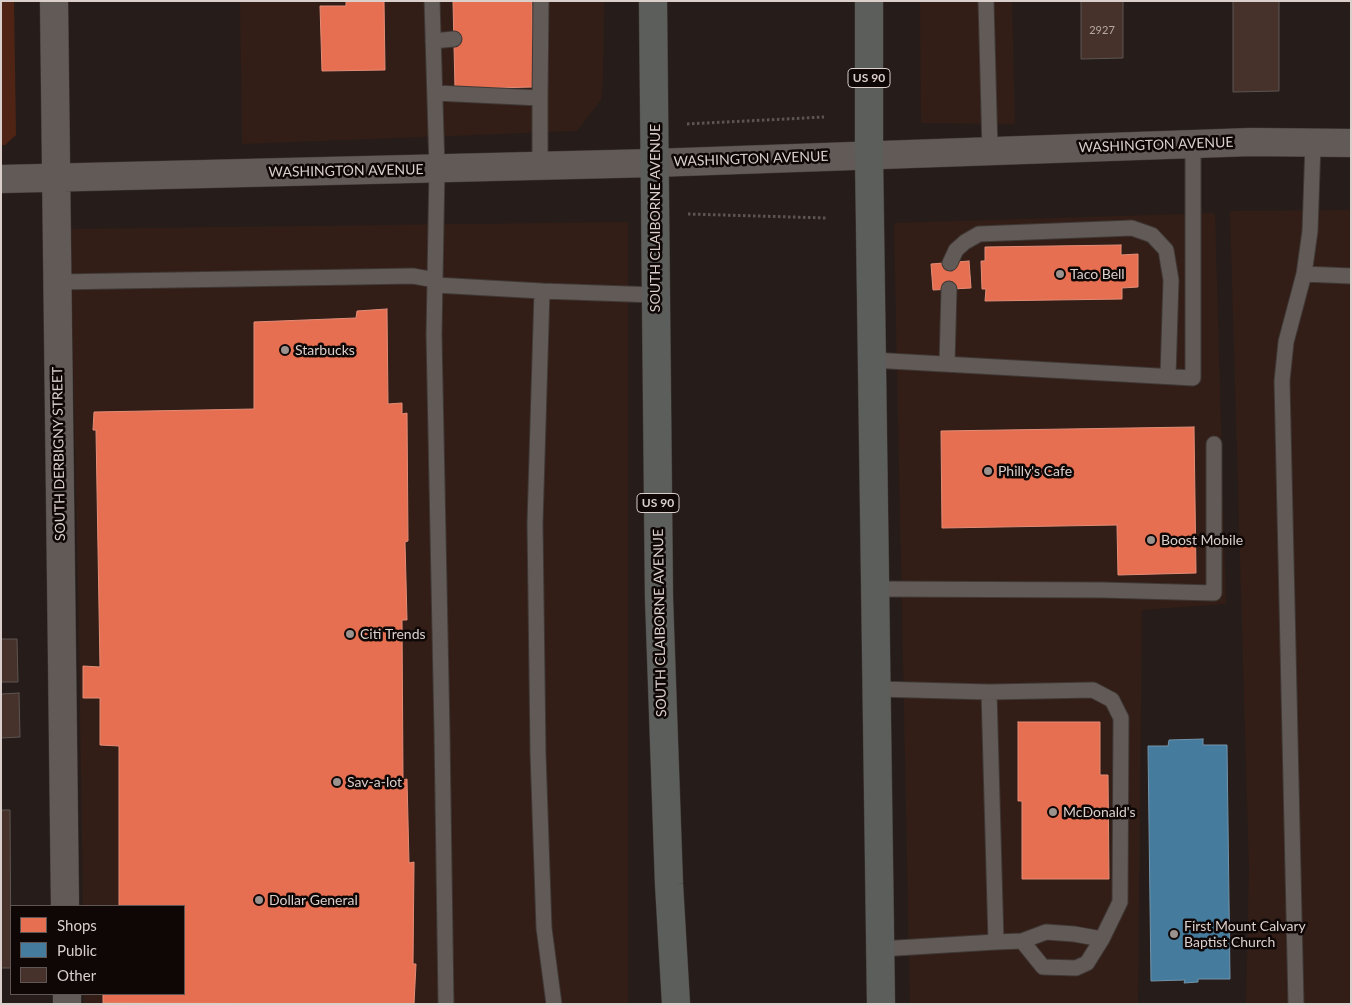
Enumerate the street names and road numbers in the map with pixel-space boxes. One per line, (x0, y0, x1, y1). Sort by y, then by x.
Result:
road number: US 90 (848, 68, 890, 88)
street label: SOUTH CLAIBORNE AVENUE (647, 124, 663, 312)
street label: WASHINGTON AVENUE (1078, 134, 1234, 156)
street label: WASHINGTON AVENUE (673, 148, 829, 170)
street label: WASHINGTON AVENUE (268, 161, 424, 181)
street label: SOUTH DERBIGNY STREET (49, 367, 69, 541)
road number: US 90 (637, 493, 679, 512)
street label: SOUTH CLAIBORNE AVENUE (650, 529, 670, 717)

